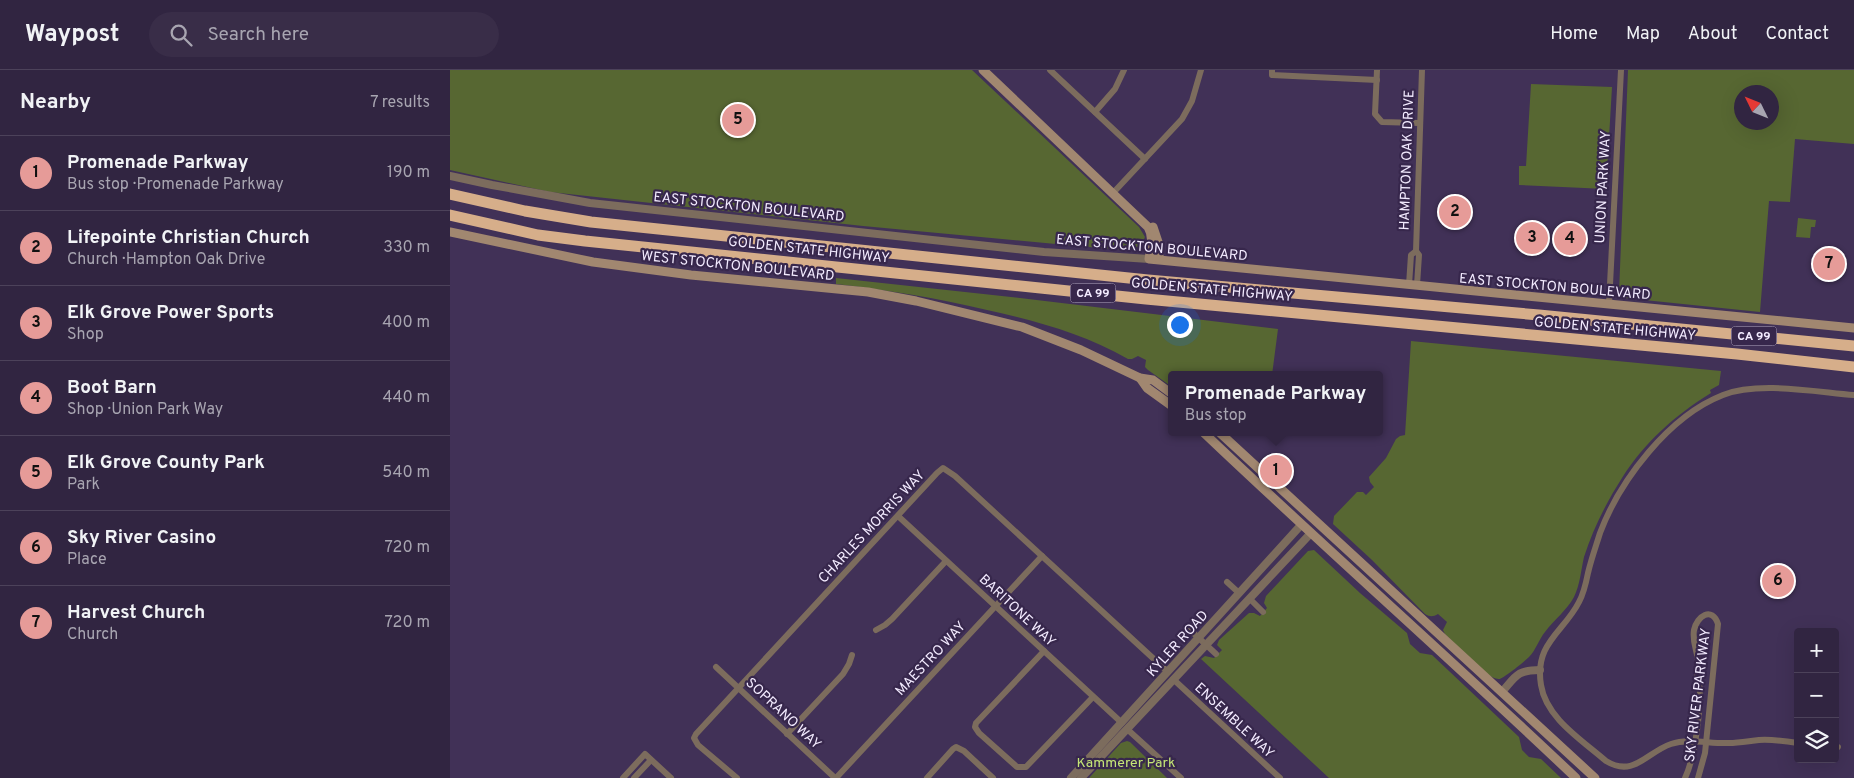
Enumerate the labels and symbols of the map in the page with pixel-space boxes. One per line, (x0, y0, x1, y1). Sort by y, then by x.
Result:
north arrow (1734, 85, 1779, 130)
street label: HAMPTON OAK DRIVE (1397, 89, 1418, 231)
pin: 5 (722, 101, 754, 139)
street label: UNION PARK WAY (1592, 130, 1615, 244)
street label: EAST STOCKTON BOULEVARD (652, 189, 845, 226)
pin: 2 (1439, 193, 1471, 231)
pin: 3 (1516, 219, 1548, 257)
pin: 4 (1554, 220, 1586, 258)
street label: EAST STOCKTON BOULEVARD (1055, 232, 1248, 265)
street label: GOLDEN STATE HIGHWAY (727, 234, 890, 267)
pin: 7 (1813, 245, 1845, 283)
street label: WEST STOCKTON BOULEVARD (640, 248, 835, 285)
street label: EAST STOCKTON BOULEVARD (1458, 271, 1651, 304)
street label: GOLDEN STATE HIGHWAY (1130, 275, 1293, 306)
road number: CA 99 (1070, 284, 1116, 302)
your location (1167, 312, 1193, 338)
street label: GOLDEN STATE HIGHWAY (1533, 314, 1696, 345)
road number: CA 99 (1732, 326, 1776, 346)
pin: 1 (1260, 452, 1292, 490)
street label: CHARLES MORRIS WAY (815, 467, 929, 587)
pin: 6 (1762, 562, 1794, 600)
street label: BARITONE WAY (975, 571, 1059, 651)
street label: KYLER ROAD (1144, 607, 1212, 681)
street label: MAESTRO WAY (892, 618, 970, 700)
street label: SKY RIVER PARKWAY (1682, 627, 1715, 763)
street label: SOPRANO WAY (742, 675, 824, 753)
street label: ENSEMBLE WAY (1191, 680, 1277, 762)
park label: Kammerer Park (1077, 755, 1175, 772)

